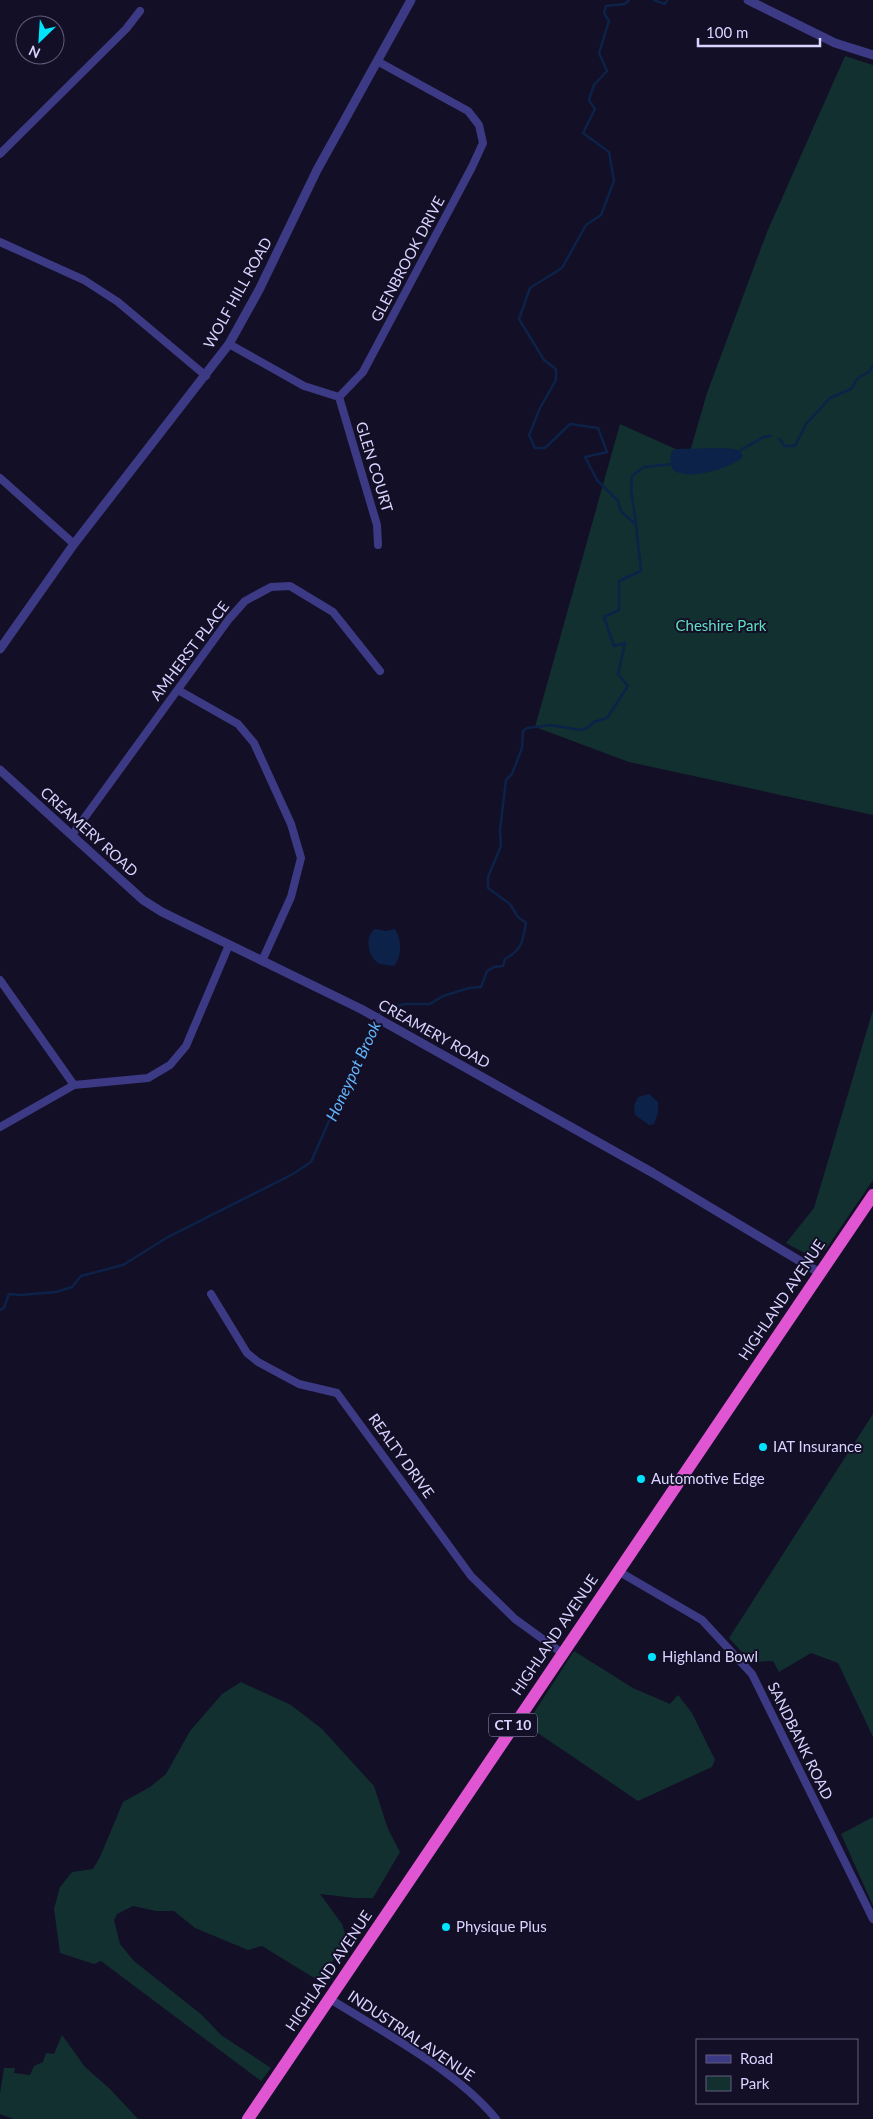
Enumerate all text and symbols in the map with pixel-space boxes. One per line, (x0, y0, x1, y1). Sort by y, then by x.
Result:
north arrow (15, 15, 65, 65)
scale bar (698, 15, 820, 47)
text: 100 m (706, 23, 748, 41)
text: N (26, 42, 43, 62)
street label: GLENBROOK DRIVE (366, 193, 448, 324)
street label: WOLF HILL ROAD (199, 234, 275, 351)
street label: GLEN COURT (353, 419, 397, 514)
street label: AMHERST PLACE (146, 597, 232, 703)
park label: Cheshire Park (676, 616, 767, 634)
street label: CREAMERY ROAD (37, 783, 142, 880)
street label: CREAMERY ROAD (375, 995, 494, 1071)
water label: Honeypot Brook (321, 1017, 384, 1124)
street label: HIGHLAND AVENUE (734, 1236, 828, 1363)
street label: REALTY DRIVE (365, 1410, 438, 1501)
place label: IAT Insurance (773, 1437, 862, 1455)
marker: IAT Insurance (757, 1441, 769, 1453)
place label: Automotive Edge (651, 1469, 765, 1487)
marker: Automotive Edge (635, 1473, 647, 1485)
street label: HIGHLAND AVENUE (507, 1571, 601, 1698)
place label: Highland Bowl (662, 1647, 758, 1665)
marker: Highland Bowl (646, 1651, 658, 1663)
street label: SANDBANK ROAD (765, 1679, 837, 1802)
road number: CT 10 (489, 1714, 537, 1736)
street label: HIGHLAND AVENUE (281, 1907, 375, 2034)
place label: Physique Plus (456, 1917, 547, 1935)
marker: Physique Plus (440, 1921, 452, 1933)
street label: INDUSTRIAL AVENUE (345, 1986, 478, 2084)
legend (696, 2039, 858, 2104)
text: Road (740, 2049, 773, 2067)
text: Park (740, 2074, 770, 2092)

